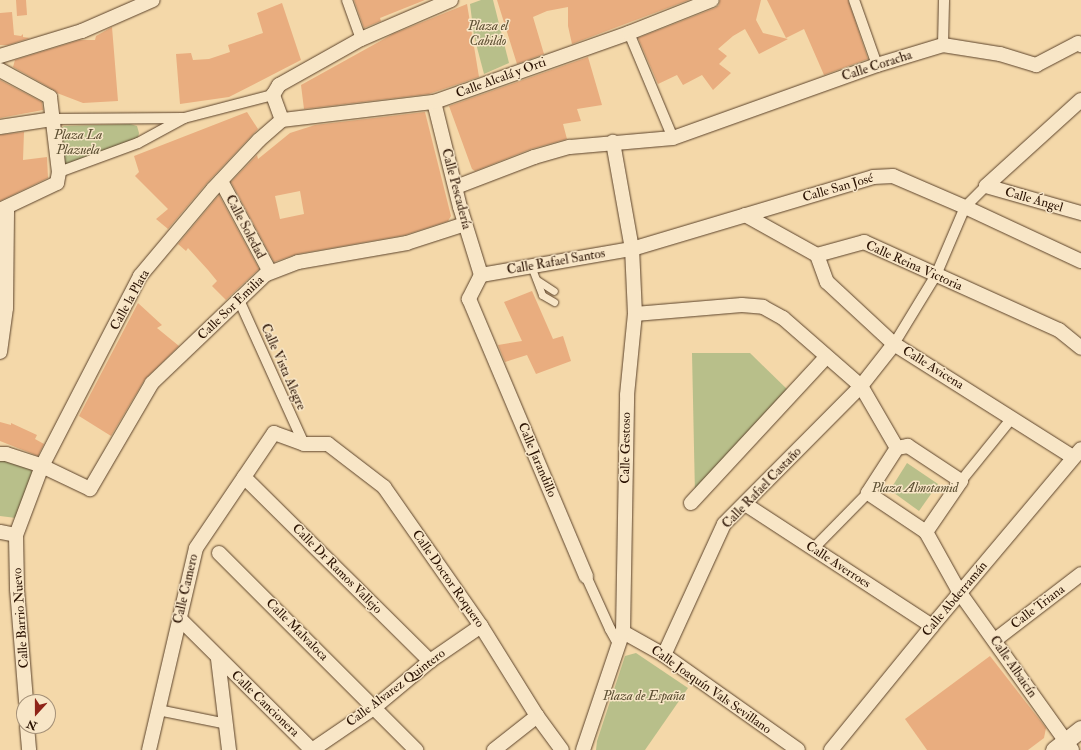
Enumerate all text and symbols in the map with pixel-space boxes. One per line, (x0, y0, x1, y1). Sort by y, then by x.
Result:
park label: Plaza el Cabildo (468, 19, 508, 50)
street label: Calle Coracha (840, 47, 914, 85)
street label: Calle Alcalá y Orti (454, 54, 548, 102)
park label: Plaza La Plazuela (54, 128, 102, 159)
street label: Calle Pescadería (438, 147, 474, 231)
street label: Calle San José (801, 170, 875, 206)
street label: Calle Ángel (1003, 184, 1065, 216)
street label: Calle Soledad (222, 192, 268, 262)
street label: Calle Reina Victoria (863, 238, 965, 294)
street label: Calle Rafael Santos (506, 246, 606, 278)
street label: Calle la Plata (107, 267, 153, 333)
street label: Calle Sor Emilia (195, 273, 267, 343)
street label: Calle Vista Alegre (257, 322, 309, 412)
street label: Calle Avicena (899, 343, 967, 393)
street label: Calle Gestoso (618, 412, 634, 484)
street label: Calle Jarandillo (514, 420, 560, 500)
street label: Calle Rafael Castaño (719, 444, 805, 532)
park label: Plaza Almotamid (872, 480, 958, 496)
street label: Calle Dr Ramos Vallejo (289, 521, 385, 617)
street label: Calle Doctor Roquero (409, 527, 487, 631)
street label: Calle Averroes (803, 538, 873, 592)
street label: Calle Camero (170, 553, 202, 625)
street label: Calle Abderramán (919, 558, 991, 640)
street label: Calle Barrio Nuevo (10, 567, 32, 669)
street label: Calle Triana (1008, 582, 1068, 632)
street label: Calle Malvaloca (263, 596, 331, 664)
street label: Calle Albaicín (986, 633, 1040, 701)
street label: Calle Joaquín Vals Sevillano (648, 643, 774, 737)
street label: Calle Alvarez Quintero (343, 646, 449, 730)
street label: Calle Cancionera (228, 668, 302, 740)
park label: Plaza de España (603, 688, 685, 704)
north arrow (16, 694, 56, 734)
text: N (25, 717, 39, 733)

